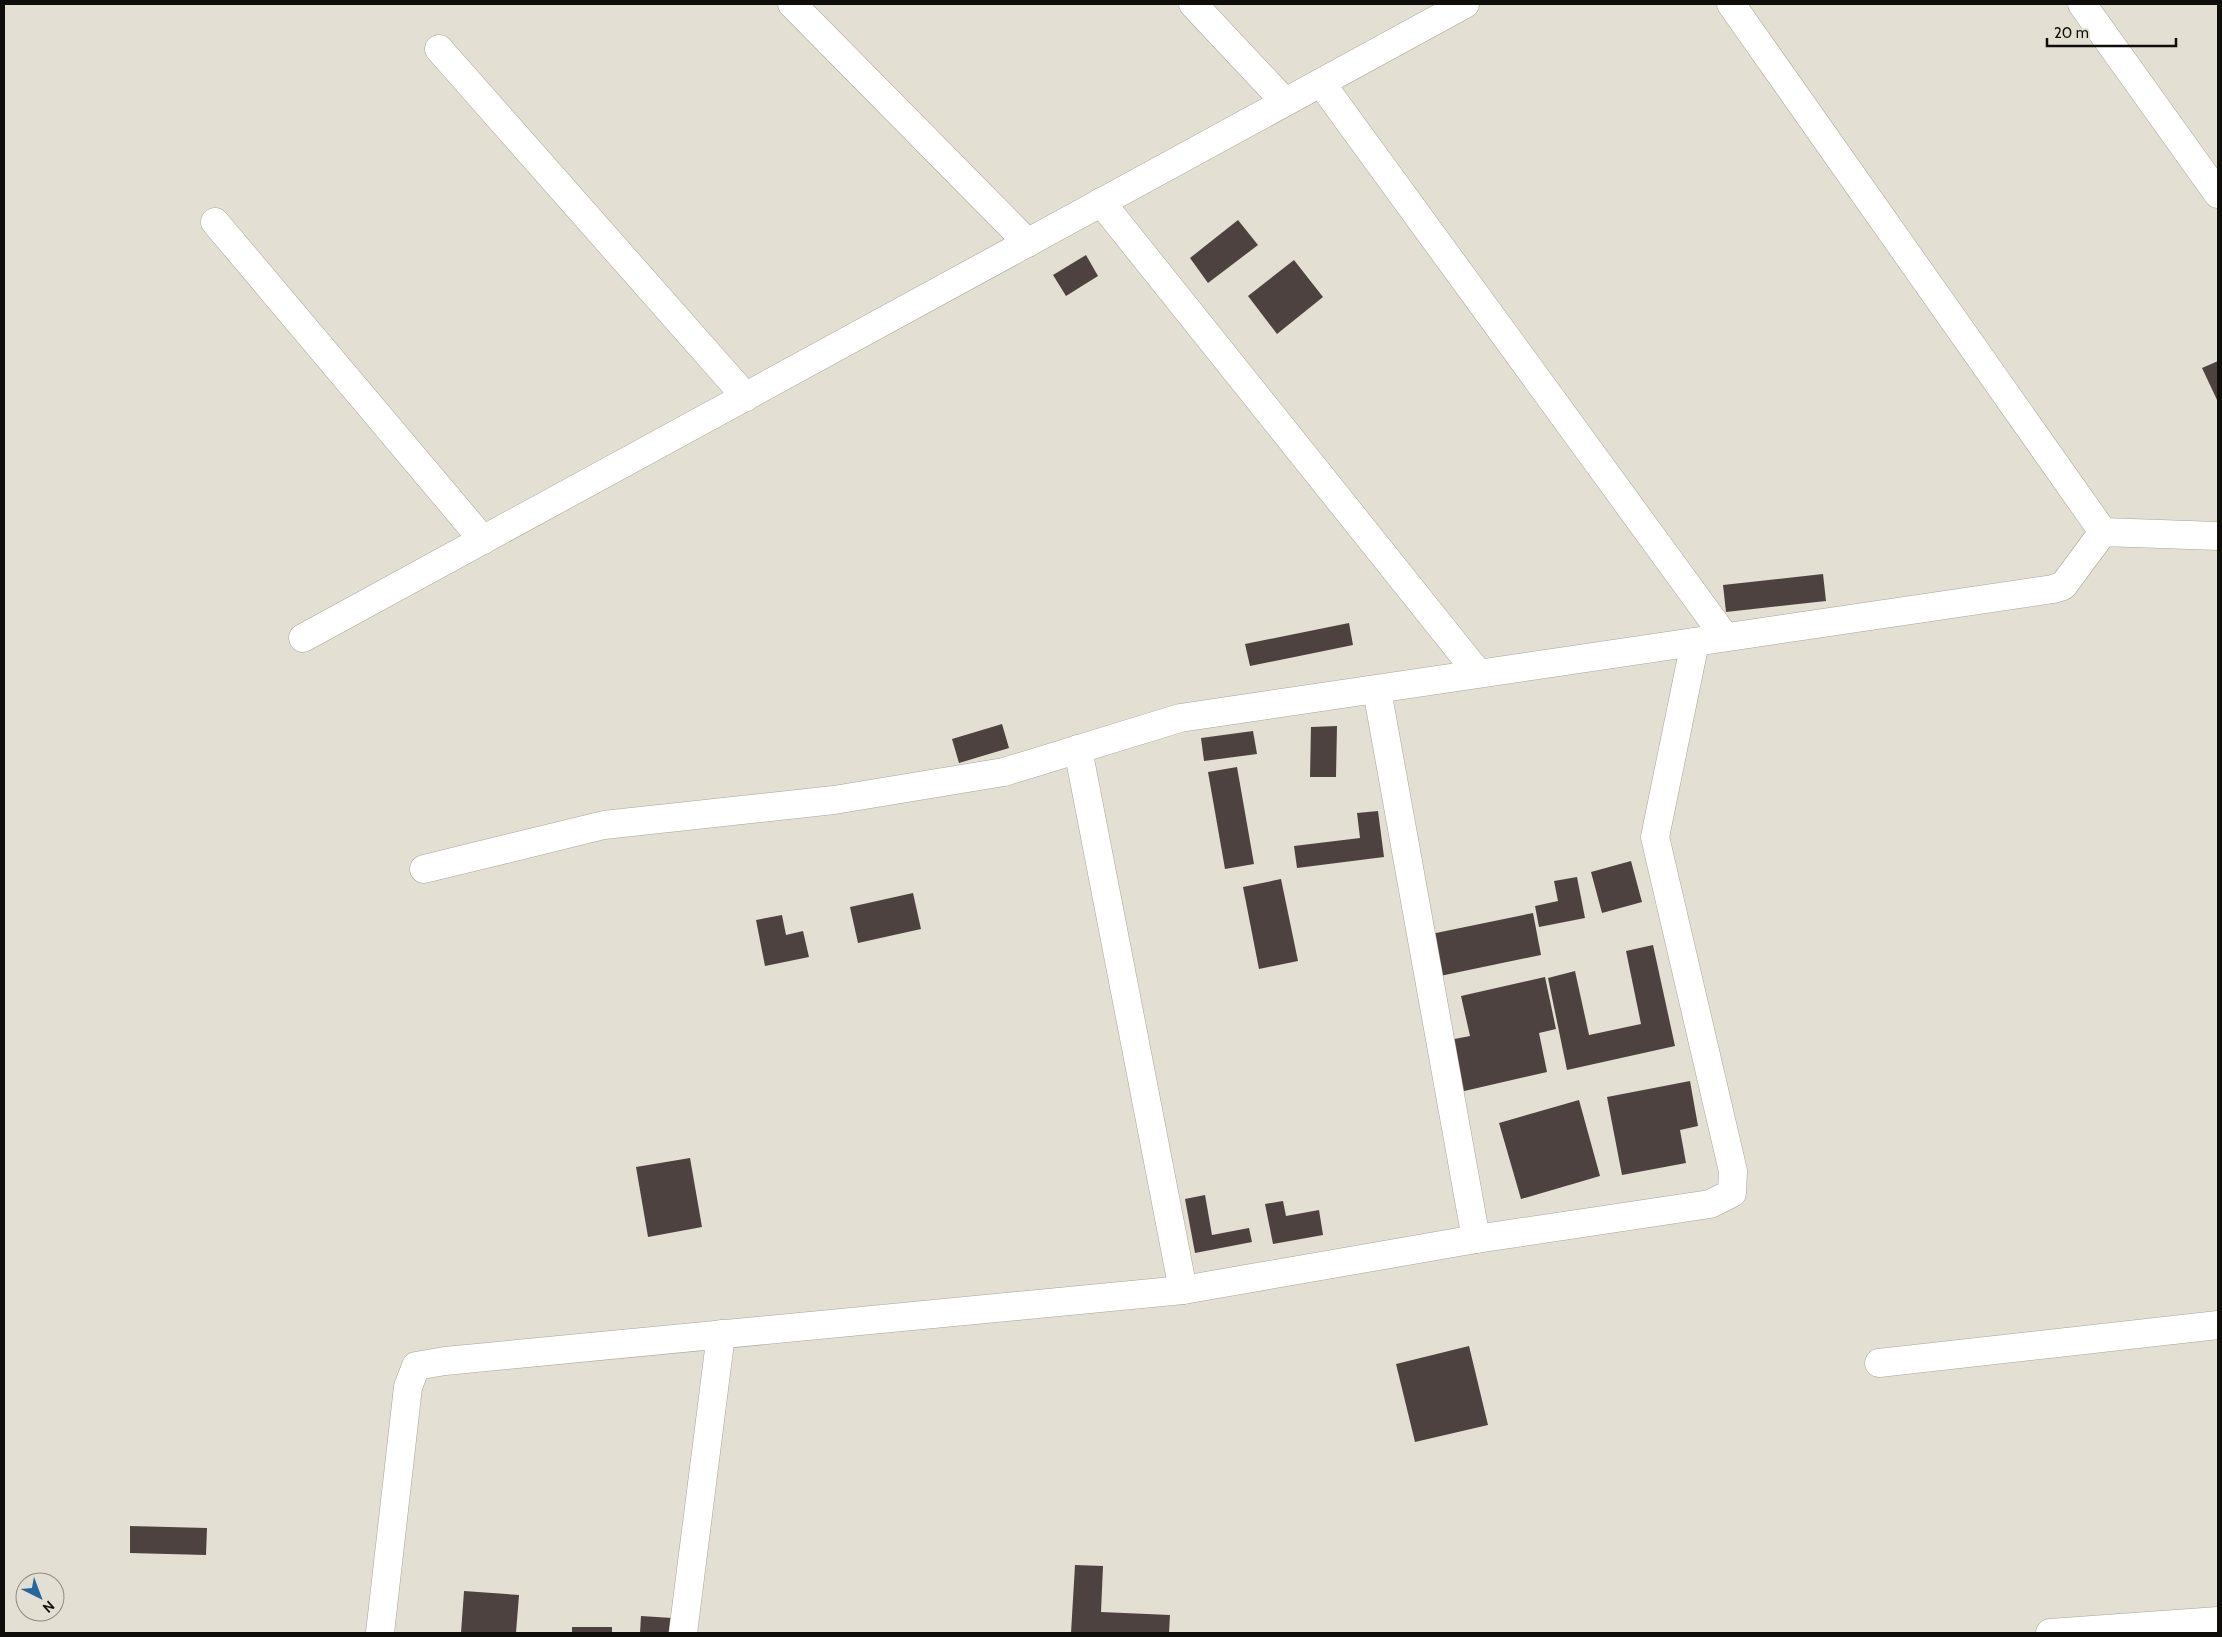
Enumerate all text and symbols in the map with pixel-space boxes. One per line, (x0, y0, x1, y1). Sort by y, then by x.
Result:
scale bar (2047, 15, 2176, 47)
text: 20 m (2054, 24, 2089, 42)
north arrow (15, 1572, 65, 1622)
text: N (39, 1597, 58, 1617)

